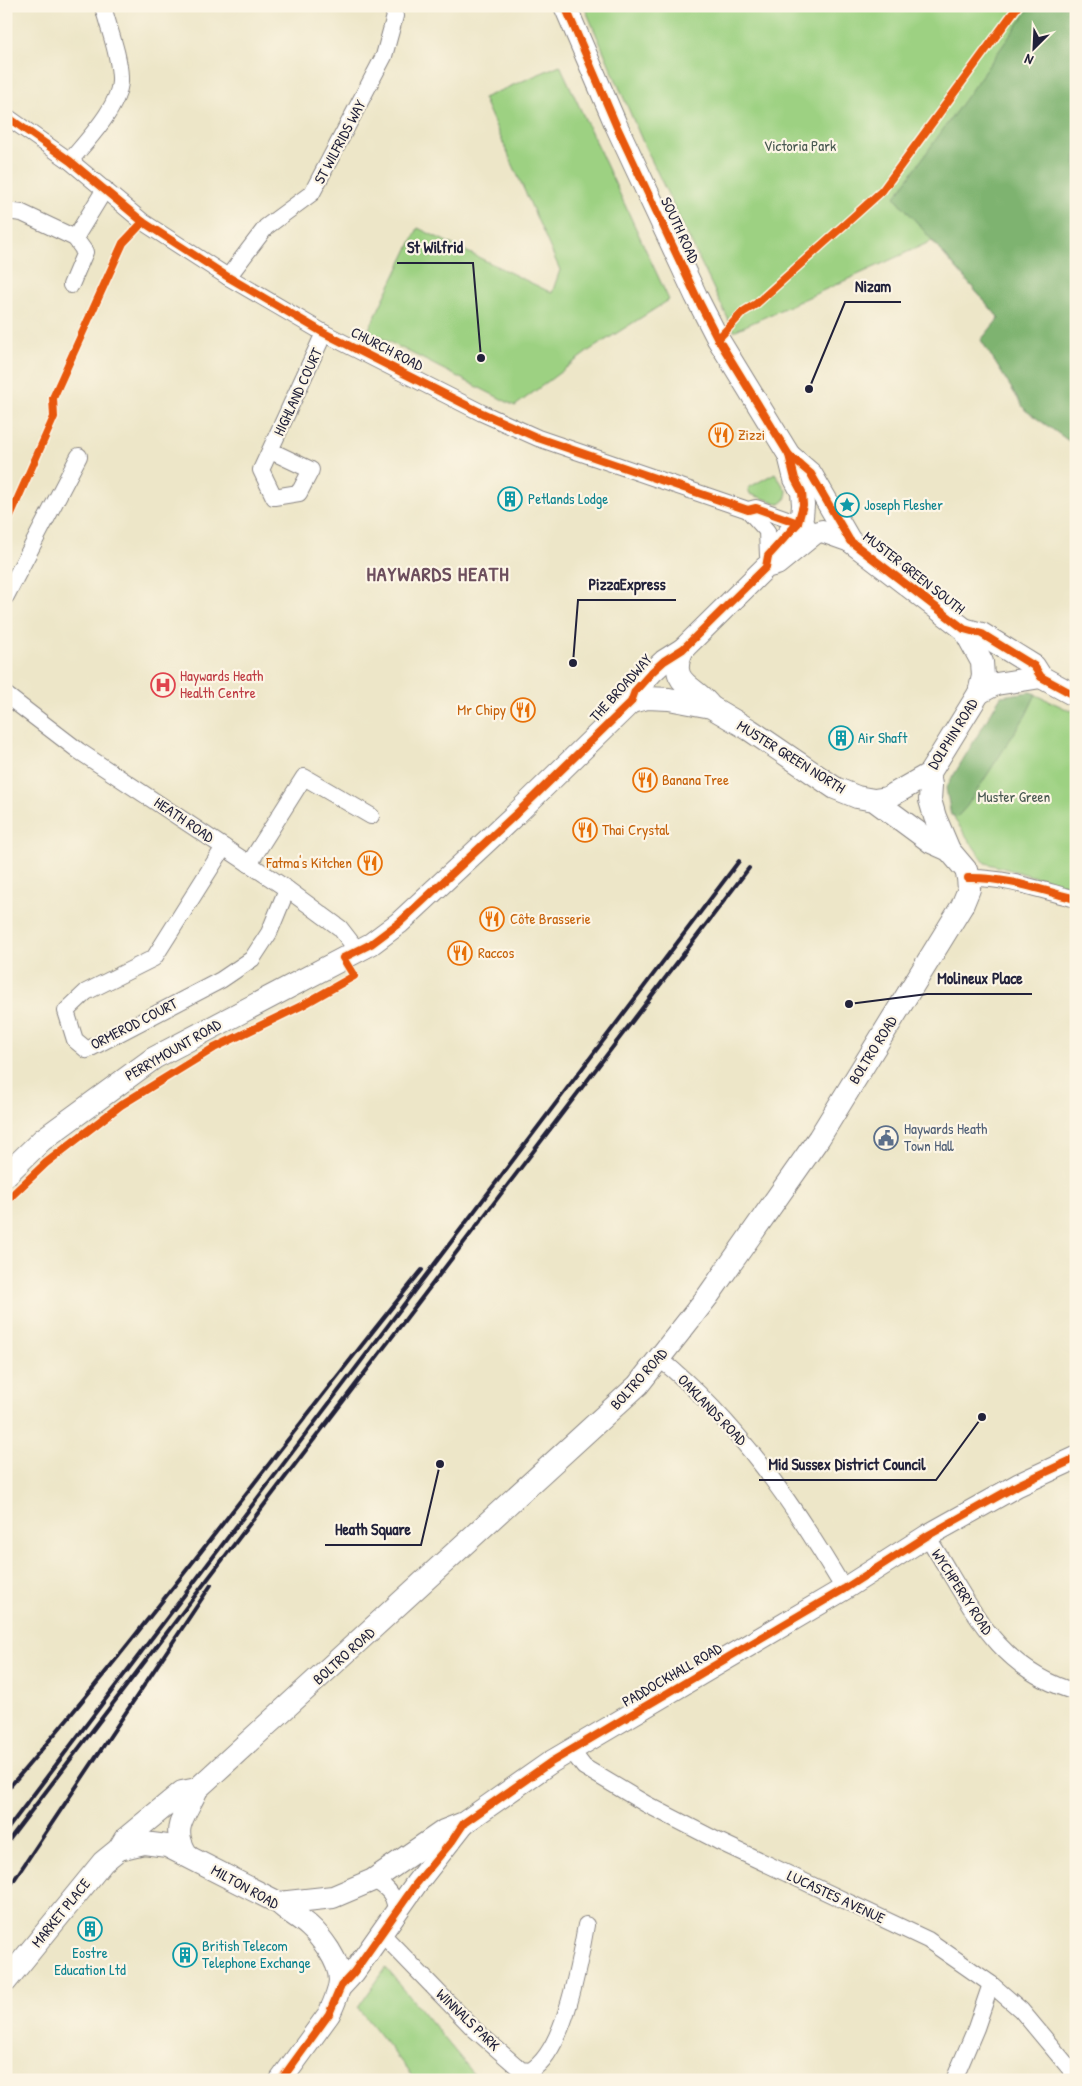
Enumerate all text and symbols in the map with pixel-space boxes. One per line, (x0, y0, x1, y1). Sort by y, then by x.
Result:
north arrow (1010, 22, 1060, 72)
text: N (1021, 50, 1036, 71)
street label: ST WILFRIDS WAY (309, 96, 371, 187)
park label: Victoria Park (764, 135, 836, 156)
street label: SOUTH ROAD (656, 193, 705, 267)
callout: St Wilfrid (397, 232, 473, 263)
text: St Wilfrid (407, 236, 464, 258)
callout: Nizam (845, 271, 901, 302)
text: Nizam (855, 275, 891, 297)
street label: CHURCH ROAD (347, 321, 428, 376)
street label: HIGHLAND COURT (268, 343, 328, 439)
restaurant icon: Zizzi (708, 422, 734, 448)
place label: Zizzi (738, 424, 765, 445)
building icon: Petlands Lodge (497, 486, 523, 512)
place label: Petlands Lodge (528, 488, 608, 509)
place icon: Joseph Flesher (834, 492, 860, 518)
place label: Joseph Flesher (864, 494, 943, 515)
street label: MUSTER GREEN SOUTH (859, 526, 970, 619)
district label: HAYWARDS HEATH (366, 560, 510, 587)
callout: PizzaExpress (578, 569, 676, 600)
text: PizzaExpress (588, 573, 666, 596)
street label: THE BROADWAY (585, 649, 657, 726)
place label: Haywards Heath Health Centre (180, 665, 263, 703)
hospital icon: Haywards Heath Health Centre (150, 672, 176, 698)
street label: DOLPHIN ROAD (923, 694, 983, 773)
restaurant icon: Mr Chipy (510, 697, 536, 723)
place label: Mr Chipy (457, 699, 506, 720)
street label: MUSTER GREEN NORTH (733, 715, 849, 798)
building icon: Air Shaft (828, 725, 854, 751)
place label: Air Shaft (858, 727, 908, 748)
restaurant icon: Banana Tree (632, 767, 658, 793)
place label: Banana Tree (662, 769, 729, 790)
park label: Muster Green (978, 786, 1051, 807)
street label: HEATH ROAD (150, 792, 219, 848)
restaurant icon: Thai Crystal (572, 817, 598, 843)
place label: Thai Crystal (602, 819, 669, 840)
restaurant icon: Fatma's Kitchen (357, 850, 383, 876)
place label: Fatma's Kitchen (265, 852, 352, 873)
restaurant icon: Côte Brasserie (479, 906, 505, 932)
place label: Côte Brasserie (510, 908, 591, 929)
restaurant icon: Raccos (447, 940, 473, 966)
place label: Raccos (478, 942, 514, 963)
callout: Molineux Place (927, 963, 1032, 994)
text: Molineux Place (937, 967, 1023, 989)
street label: ORMEROD COURT (87, 992, 182, 1054)
street label: BOLTRO ROAD (843, 1011, 902, 1088)
street label: PERRYMOUNT ROAD (121, 1013, 225, 1086)
place label: Haywards Heath Town Hall (904, 1118, 987, 1156)
public building icon: Haywards Heath Town Hall (873, 1125, 899, 1151)
street label: BOLTRO ROAD (605, 1342, 673, 1414)
street label: OAKLANDS ROAD (673, 1369, 752, 1450)
callout: Mid Sussex District Council (759, 1449, 936, 1480)
text: Mid Sussex District Council (768, 1453, 926, 1475)
callout: Heath Square (325, 1514, 421, 1545)
text: Heath Square (335, 1518, 412, 1541)
street label: WYCHPERRY ROAD (927, 1545, 998, 1639)
street label: BOLTRO ROAD (308, 1622, 380, 1689)
street label: PADDOCKHALL ROAD (618, 1637, 726, 1712)
street label: MILTON ROAD (208, 1859, 284, 1914)
street label: LUCASTES AVENUE (784, 1865, 889, 1929)
street label: MARKET PLACE (26, 1874, 95, 1952)
building icon: Eostre Education Ltd (77, 1916, 103, 1942)
place label: British Telecom Telephone Exchange (202, 1935, 311, 1973)
place label: Eostre Education Ltd (54, 1942, 126, 1980)
building icon: British Telecom Telephone Exchange (172, 1942, 198, 1968)
street label: WINNALS PARK (432, 1984, 505, 2055)

